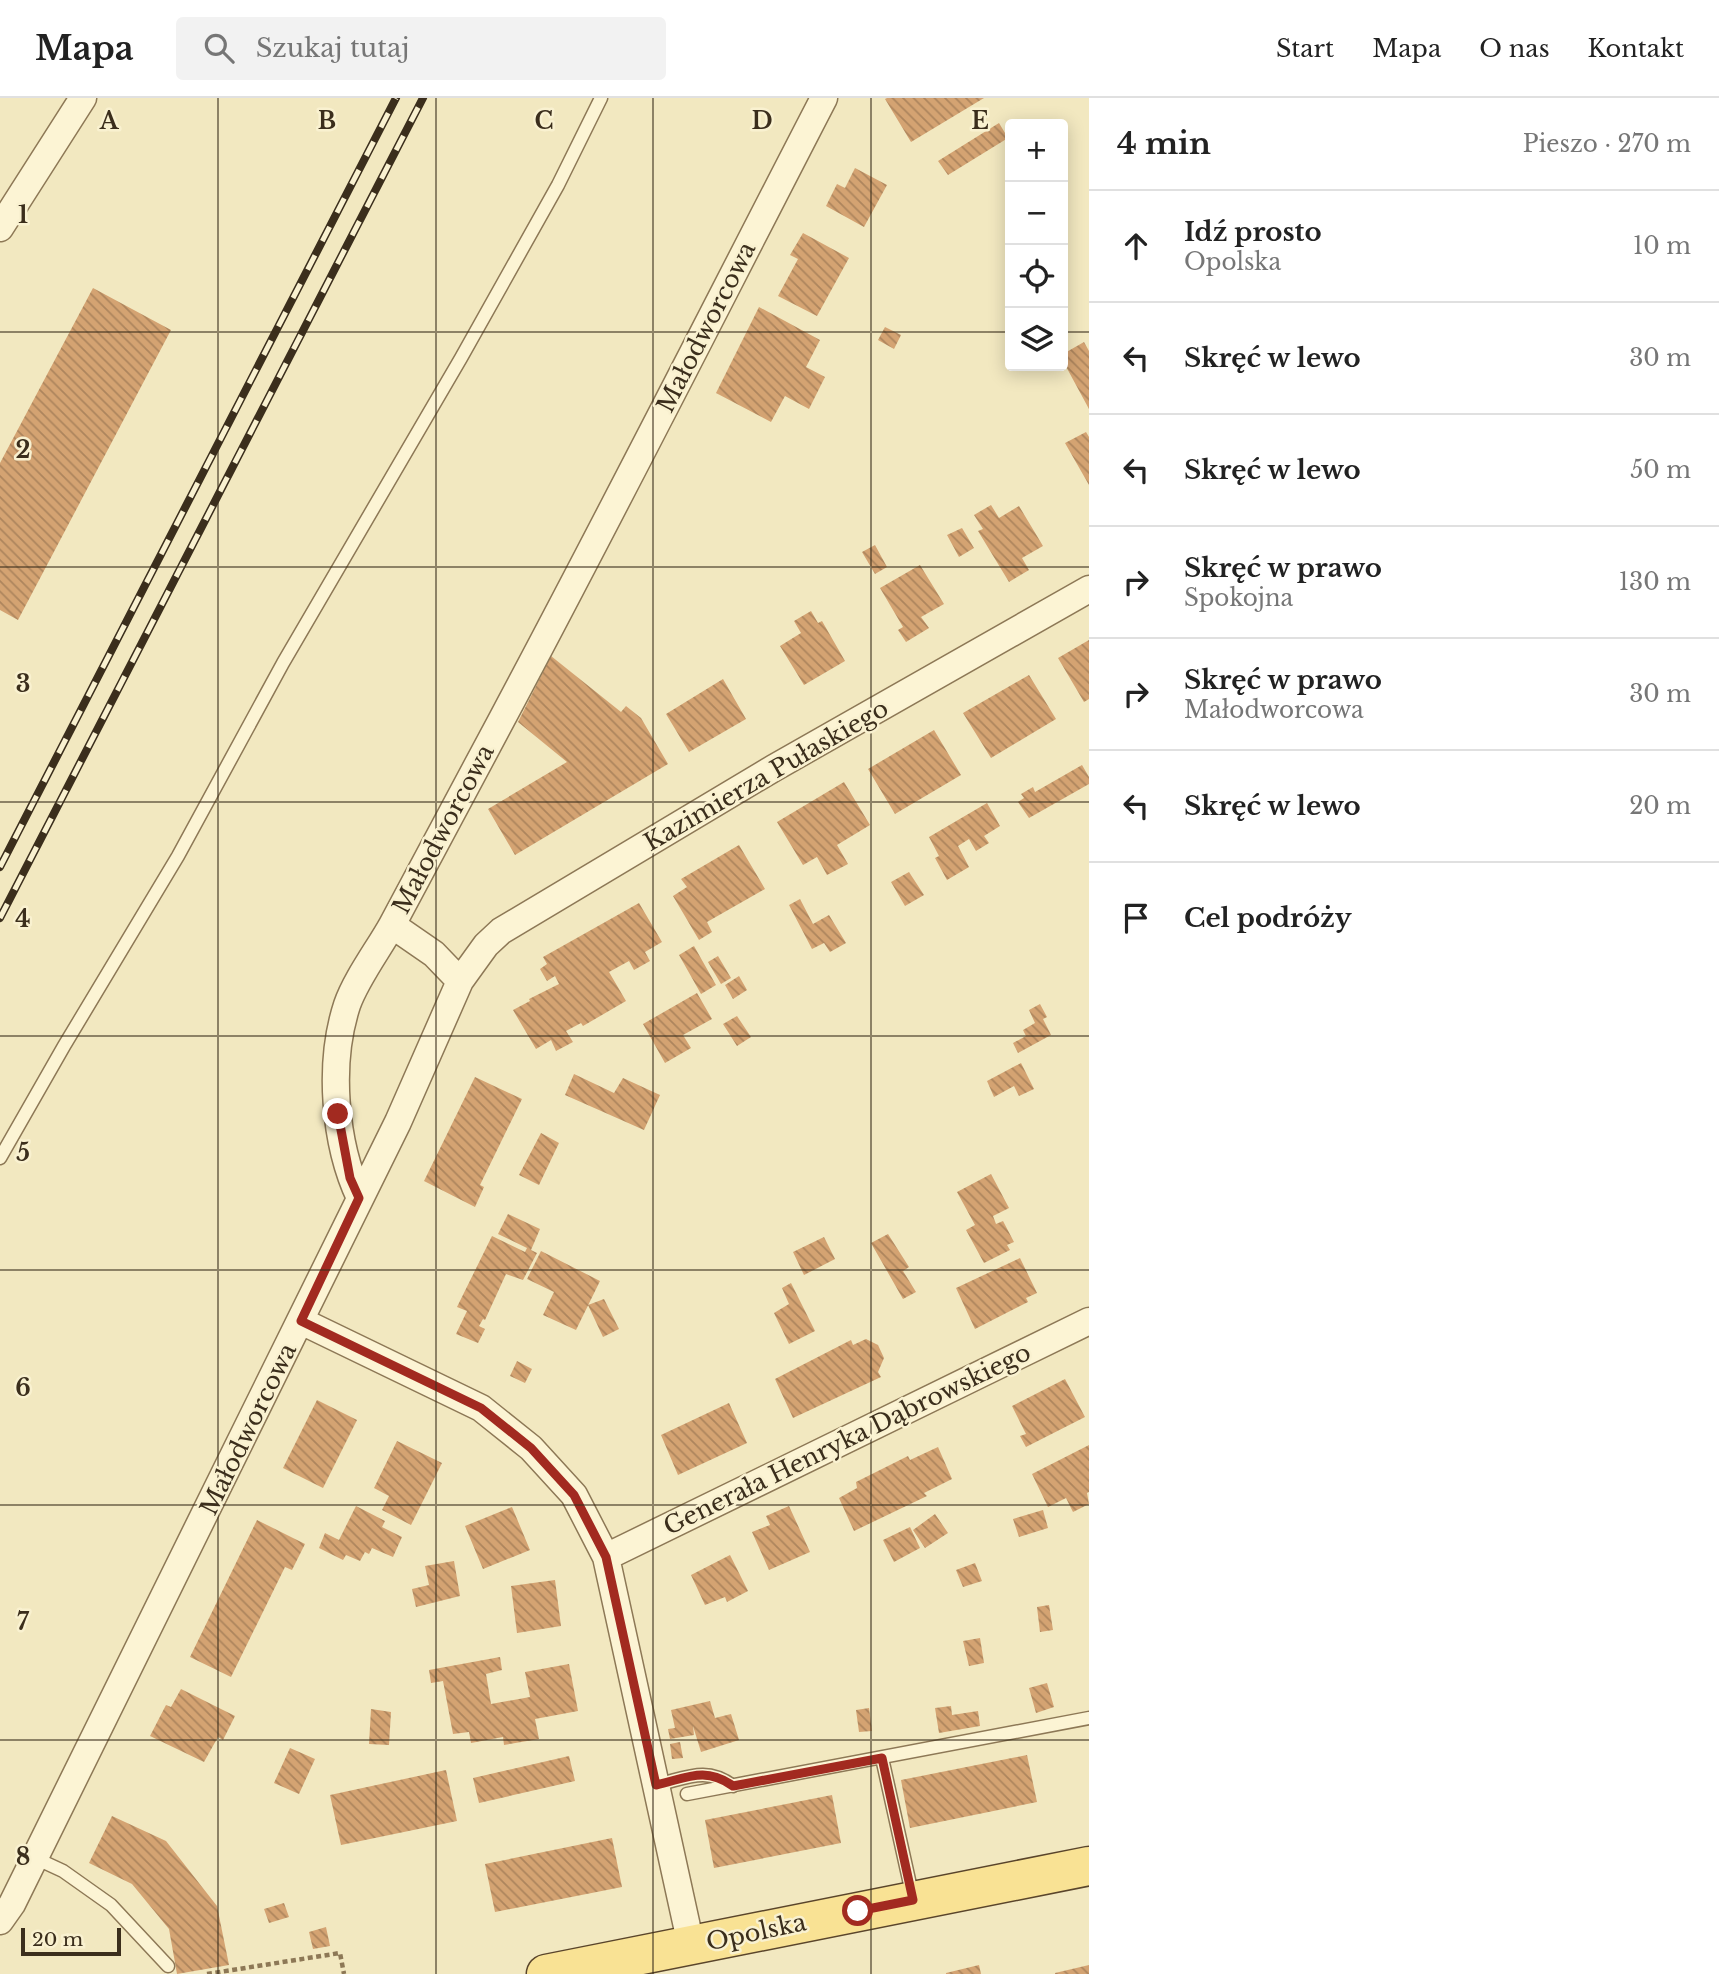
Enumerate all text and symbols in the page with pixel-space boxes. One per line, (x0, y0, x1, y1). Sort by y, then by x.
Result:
search box (176, 17, 666, 80)
text: Mapa (35, 28, 134, 69)
icon: search (200, 29, 238, 67)
text: Szukaj tutaj (256, 32, 409, 64)
text: Start (1276, 34, 1334, 63)
text: Mapa (1372, 34, 1441, 63)
text: O nas (1479, 34, 1550, 63)
text: Kontakt (1588, 34, 1684, 63)
text: A (99, 107, 120, 135)
text: B (318, 107, 336, 135)
text: C (535, 107, 553, 135)
text: D (751, 107, 773, 135)
text: E (971, 107, 989, 135)
map controls (1005, 119, 1068, 371)
button: + (1005, 119, 1068, 182)
text: 4 min (1117, 125, 1211, 162)
text: Pieszo · 270 m (1523, 130, 1691, 158)
button: − (1005, 182, 1068, 245)
text: 1 (18, 201, 28, 229)
text: Idź prosto (1184, 216, 1322, 248)
icon: ahead (1117, 227, 1155, 265)
text: 10 m (1633, 232, 1691, 260)
street label: Małodworcowa (651, 236, 762, 417)
button: locate (1005, 245, 1068, 308)
text: Opolska (1184, 248, 1281, 276)
button: layers (1005, 308, 1068, 371)
icon: left (1117, 339, 1155, 377)
text: Skręć w lewo (1184, 342, 1361, 374)
text: 30 m (1629, 344, 1691, 372)
text: 2 (16, 436, 30, 464)
icon: left (1117, 451, 1155, 489)
text: Skręć w lewo (1184, 454, 1361, 486)
text: 50 m (1630, 456, 1691, 484)
text: Skręć w prawo (1184, 552, 1382, 584)
icon: right (1117, 563, 1155, 601)
text: 130 m (1619, 568, 1691, 596)
text: Spokojna (1184, 584, 1293, 612)
text: Skręć w prawo (1184, 664, 1382, 696)
text: 3 (16, 670, 30, 698)
icon: right (1117, 675, 1155, 713)
text: 30 m (1629, 680, 1691, 708)
street label: Kazimierza Pułaskiego (639, 693, 893, 857)
text: Małodworcowa (1184, 696, 1364, 724)
street label: Małodworcowa (386, 739, 500, 919)
icon: left (1117, 787, 1155, 825)
text: Skręć w lewo (1184, 790, 1361, 822)
text: 20 m (1629, 792, 1691, 820)
icon: arrive (1117, 899, 1155, 937)
text: Cel podróży (1184, 902, 1352, 934)
text: 4 (15, 905, 31, 933)
route end (322, 1098, 353, 1129)
text: 5 (16, 1139, 30, 1167)
street label: Generała Henryka Dąbrowskiego (659, 1337, 1035, 1541)
street label: Małodworcowa (194, 1338, 302, 1520)
text: 6 (15, 1374, 31, 1402)
text: 7 (17, 1608, 30, 1636)
text: 8 (16, 1843, 30, 1871)
route start (842, 1895, 873, 1926)
street label: Opolska (703, 1907, 809, 1957)
scale bar (21, 1925, 121, 1957)
text: 20 m (32, 1928, 83, 1951)

